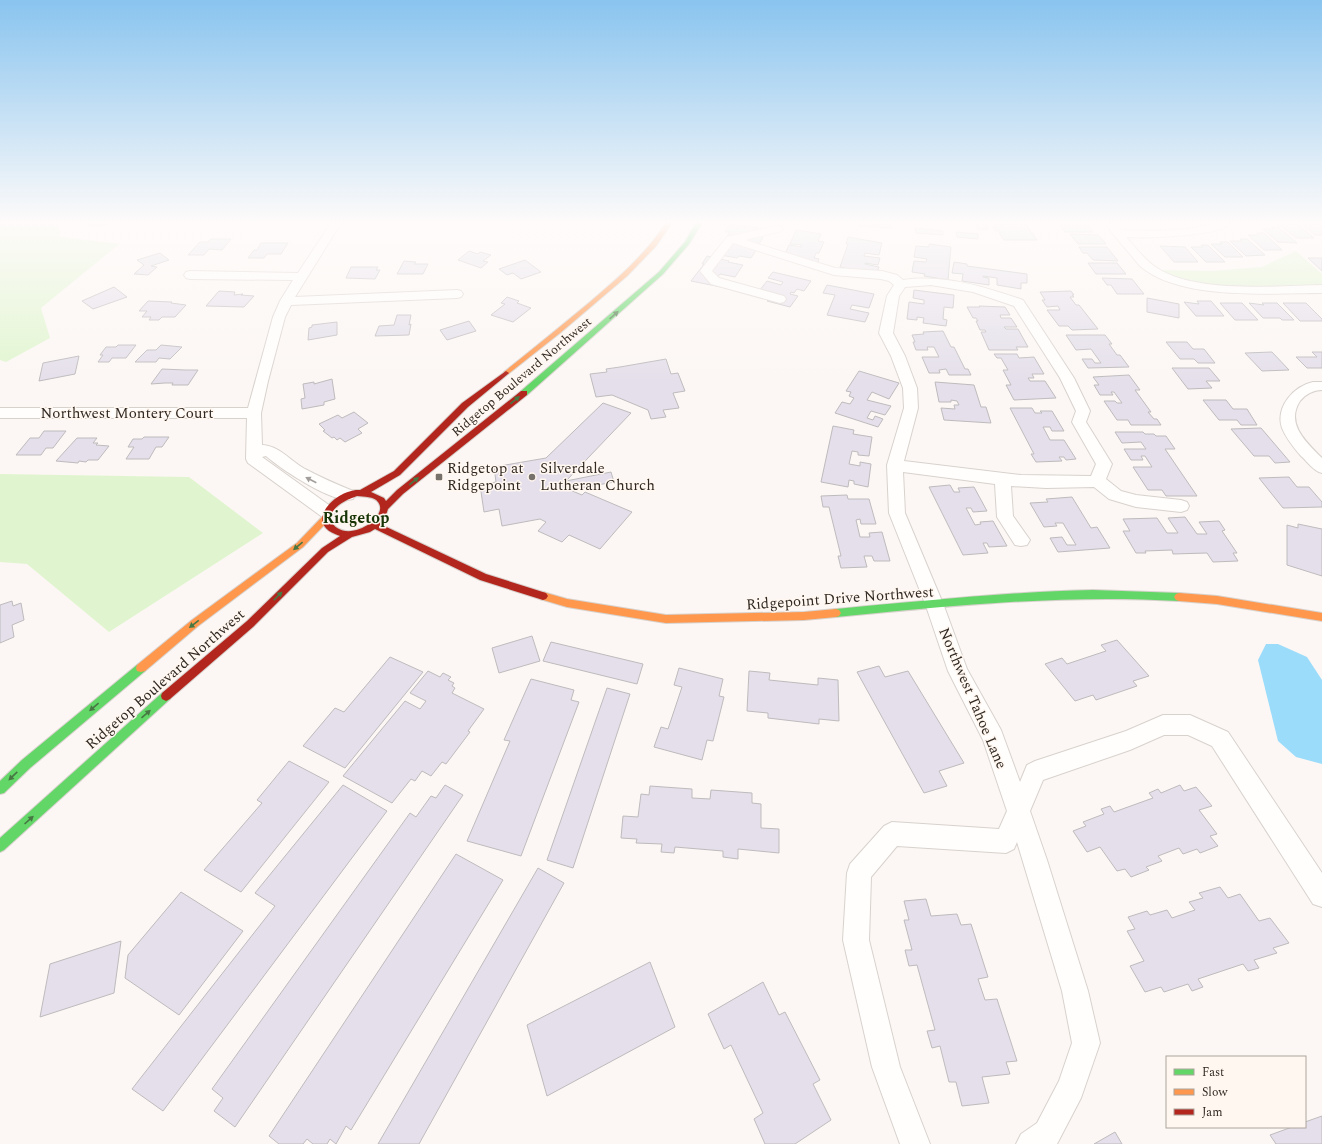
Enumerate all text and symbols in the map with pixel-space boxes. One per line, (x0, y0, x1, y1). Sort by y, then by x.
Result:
one-way arrow (609, 311, 618, 320)
street label: Ridgetop Boulevard Northwest (447, 312, 596, 442)
one-way arrow (510, 395, 521, 404)
street label: Northwest Montery Court (40, 402, 214, 425)
place label: Ridgetop at Ridgepoint (447, 457, 524, 497)
place label: Silverdale Lutheran Church (540, 457, 655, 497)
marker: Ridgetop at Ridgepoint (434, 472, 444, 482)
marker: Silverdale Lutheran Church (527, 472, 537, 482)
one-way arrow (408, 476, 419, 485)
one-way arrow (305, 477, 317, 483)
district label: Ridgetop (322, 506, 390, 530)
one-way arrow (293, 541, 303, 550)
street label: Ridgepoint Drive Northwest (745, 580, 935, 617)
one-way arrow (273, 591, 283, 601)
street label: Ridgetop Boulevard Northwest (80, 603, 250, 755)
one-way arrow (189, 620, 200, 628)
street label: Northwest Tahoe Lane (932, 624, 1013, 772)
one-way arrow (89, 703, 100, 712)
one-way arrow (141, 710, 152, 719)
one-way arrow (8, 772, 18, 781)
one-way arrow (24, 815, 34, 825)
legend (1166, 1056, 1306, 1128)
text: Fast (1202, 1063, 1224, 1082)
text: Slow (1202, 1083, 1228, 1102)
text: Jam (1202, 1103, 1223, 1122)

